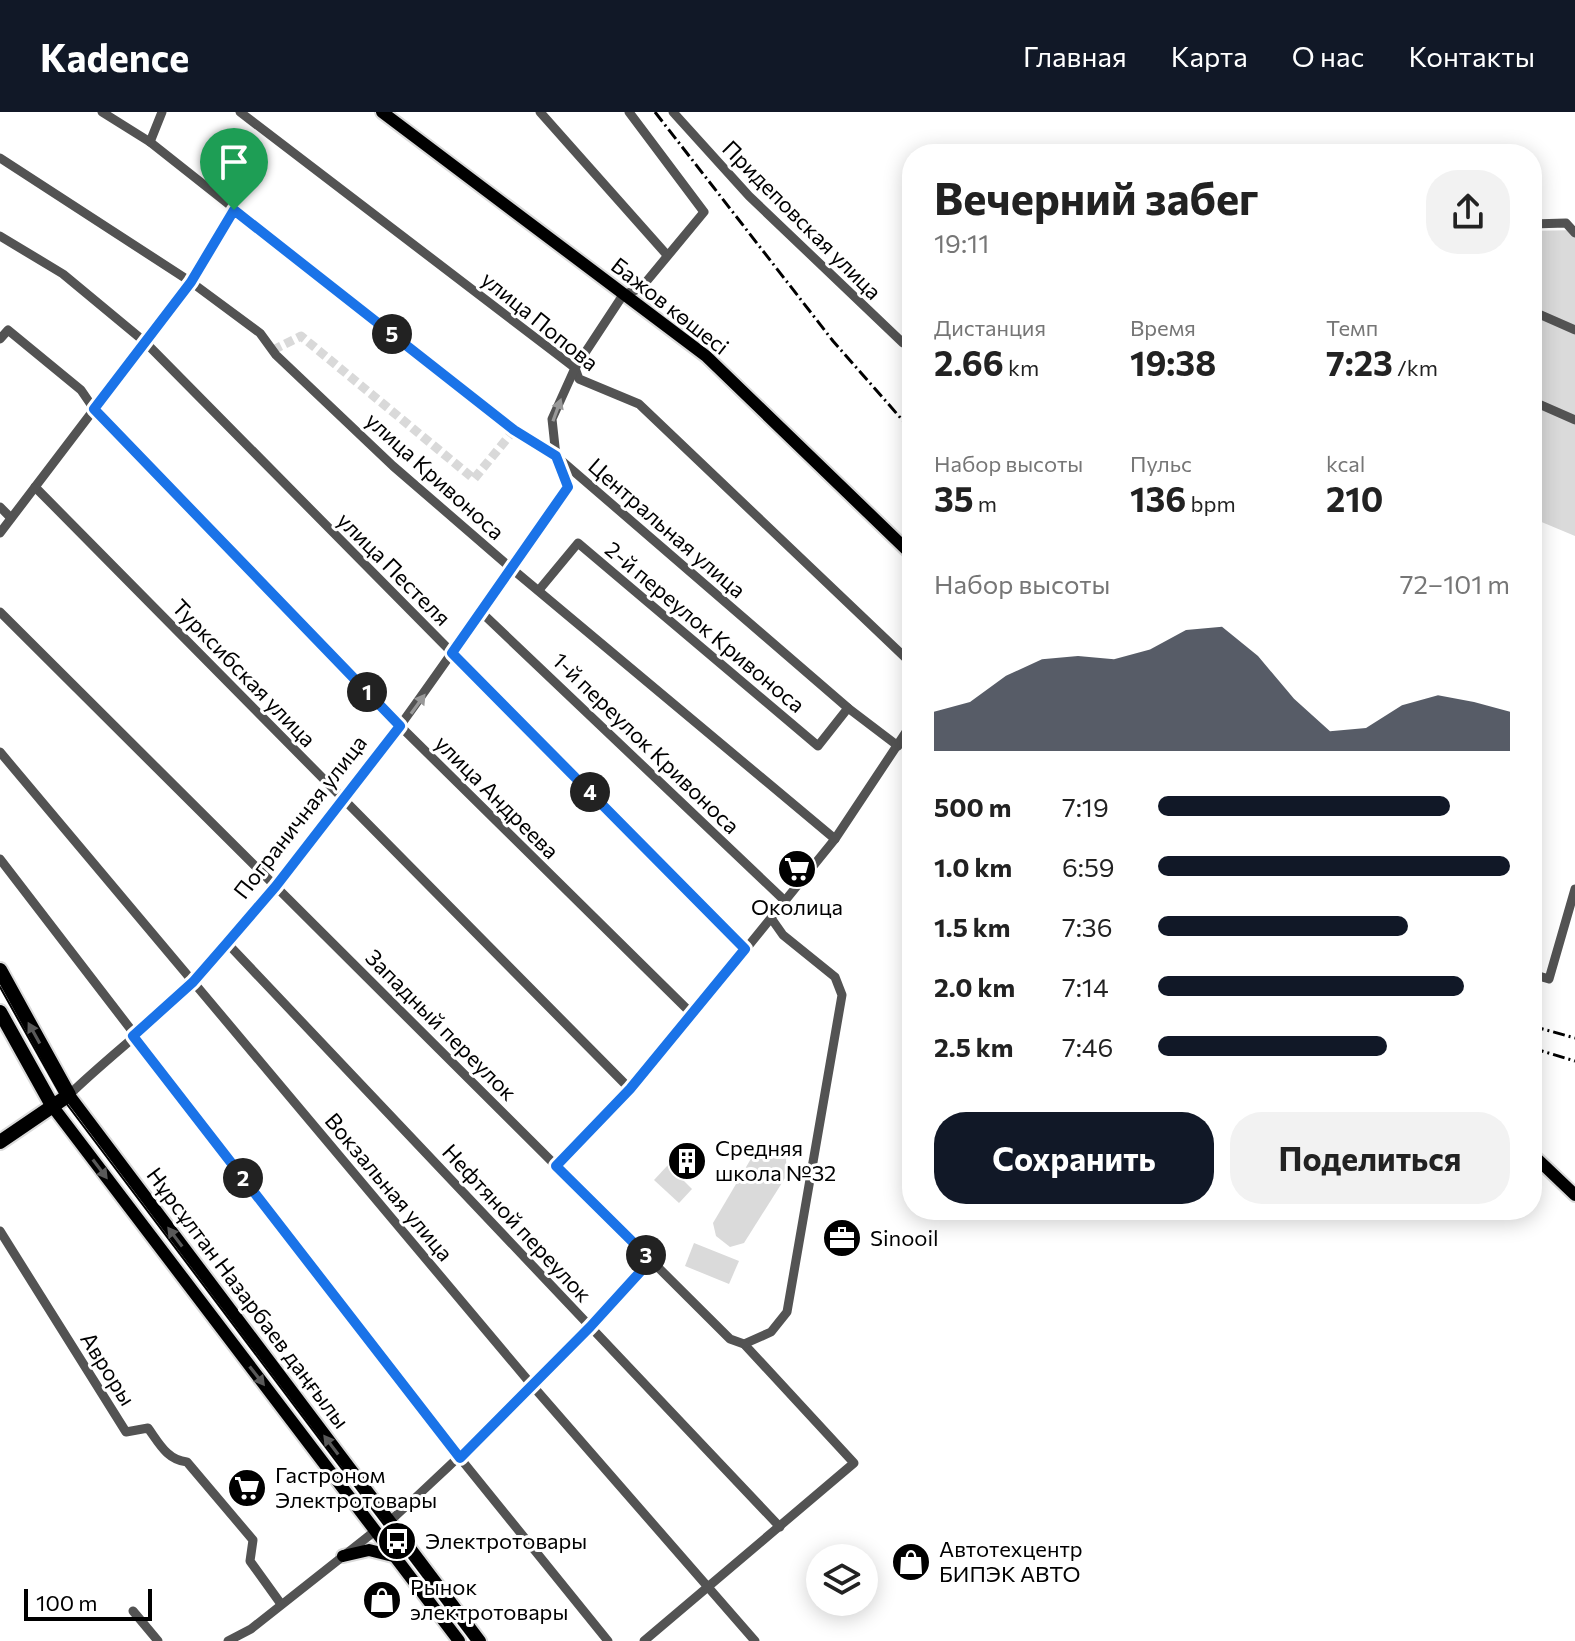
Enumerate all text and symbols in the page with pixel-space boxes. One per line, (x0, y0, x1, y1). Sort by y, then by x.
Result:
text: Kadence (40, 33, 189, 80)
text: Главная (1023, 39, 1127, 73)
text: Карта (1171, 39, 1248, 73)
text: О нас (1292, 39, 1364, 73)
text: Контакты (1408, 39, 1535, 73)
pin (200, 128, 268, 210)
street label: Придеповская улица (717, 135, 887, 305)
icon: arrive (212, 140, 256, 184)
text: Вечерний забег (934, 170, 1259, 224)
button: share (1426, 170, 1510, 254)
text: 19:11 (934, 227, 989, 258)
street label: Бажов көшесі (606, 251, 735, 360)
street label: улица Попова (476, 265, 604, 376)
pin: 5 (372, 314, 412, 354)
text: Дистанция (934, 314, 1046, 341)
text: Время (1130, 314, 1196, 341)
text: Темп (1326, 314, 1378, 341)
text: 5 (386, 320, 398, 347)
text: 2.66 (934, 341, 1004, 383)
text: 19:38 (1130, 341, 1216, 383)
text: 7:23 (1326, 341, 1393, 383)
text: km (1004, 354, 1039, 381)
text: /km (1393, 354, 1438, 381)
one-way arrow (551, 398, 564, 422)
street label: улица Кривоноса (360, 406, 510, 545)
text: Набор высоты (934, 450, 1083, 477)
text: Пульс (1130, 450, 1192, 477)
text: kcal (1326, 450, 1365, 477)
street label: Центральная улица (583, 452, 751, 603)
text: 35 (934, 477, 974, 519)
text: 136 (1130, 477, 1186, 519)
text: 210 (1326, 477, 1383, 519)
text: m (974, 490, 997, 517)
text: bpm (1186, 490, 1236, 517)
street label: улица Пестеля (332, 506, 457, 631)
street label: 2-й переулок Кривоноса (600, 535, 811, 718)
text: Набор высоты (934, 568, 1110, 599)
text: 72–101 m (1400, 568, 1510, 599)
street label: Турксибская улица (167, 593, 322, 752)
street label: 1-й переулок Кривоноса (547, 646, 745, 839)
pin: 1 (347, 672, 387, 712)
text: 1 (362, 678, 372, 705)
one-way arrow (409, 693, 425, 714)
street label: Пограничная улица (227, 729, 372, 904)
street label: улица Андреева (430, 729, 565, 864)
pin: 4 (570, 772, 610, 812)
text: 4 (583, 778, 597, 805)
text: 500 m (934, 791, 1011, 822)
text: 7:19 (1062, 791, 1109, 822)
supermarket icon: Околица (776, 848, 818, 890)
text: 1.0 km (934, 851, 1012, 882)
text: 6:59 (1062, 851, 1115, 882)
place label: Околица (751, 893, 843, 920)
text: 1.5 km (934, 911, 1010, 942)
text: 7:36 (1062, 911, 1112, 942)
street label: Западный переулок (360, 943, 523, 1106)
text: 2.0 km (934, 971, 1015, 1002)
text: 7:14 (1062, 971, 1109, 1002)
one-way arrow (28, 1021, 41, 1044)
text: 2.5 km (934, 1031, 1013, 1062)
text: 7:46 (1062, 1031, 1113, 1062)
street label: Вокзальная улица (320, 1107, 459, 1266)
button: Сохранить (934, 1112, 1214, 1204)
button: Поделиться (1230, 1112, 1510, 1204)
place label: Средняя школа №32 (715, 1134, 836, 1186)
street label: Нефтяной переулок (437, 1138, 598, 1307)
building icon: Средняя школа №32 (666, 1140, 708, 1182)
pin: 2 (223, 1158, 263, 1198)
one-way arrow (91, 1159, 107, 1179)
street label: Нұрсұлтан Назарбаев даңғылы (141, 1162, 355, 1434)
text: 2 (237, 1164, 249, 1191)
office icon: Sinooil (821, 1217, 863, 1259)
place label: Sinooil (870, 1224, 939, 1251)
one-way arrow (168, 1227, 184, 1247)
pin: 3 (626, 1235, 666, 1275)
text: 3 (640, 1241, 652, 1268)
street label: Авроры (75, 1327, 142, 1411)
one-way arrow (248, 1366, 264, 1387)
one-way arrow (324, 1435, 339, 1456)
place label: Гастроном Электротовары (275, 1461, 437, 1513)
supermarket icon: Гастроном Электротовары (226, 1467, 268, 1509)
bus stop icon: Электротовары (376, 1520, 418, 1562)
place label: Электротовары (425, 1527, 587, 1554)
place label: Автотехцентр БИПЭК АВТО (939, 1535, 1083, 1587)
shop icon: Автотехцентр БИПЭК АВТО (890, 1541, 932, 1583)
map controls (806, 1544, 878, 1616)
button: layers (806, 1544, 878, 1616)
place label: Рынок электротовары (410, 1573, 568, 1625)
shop icon: Рынок электротовары (361, 1579, 403, 1621)
scale bar (24, 1585, 152, 1621)
text: 100 m (36, 1589, 98, 1616)

